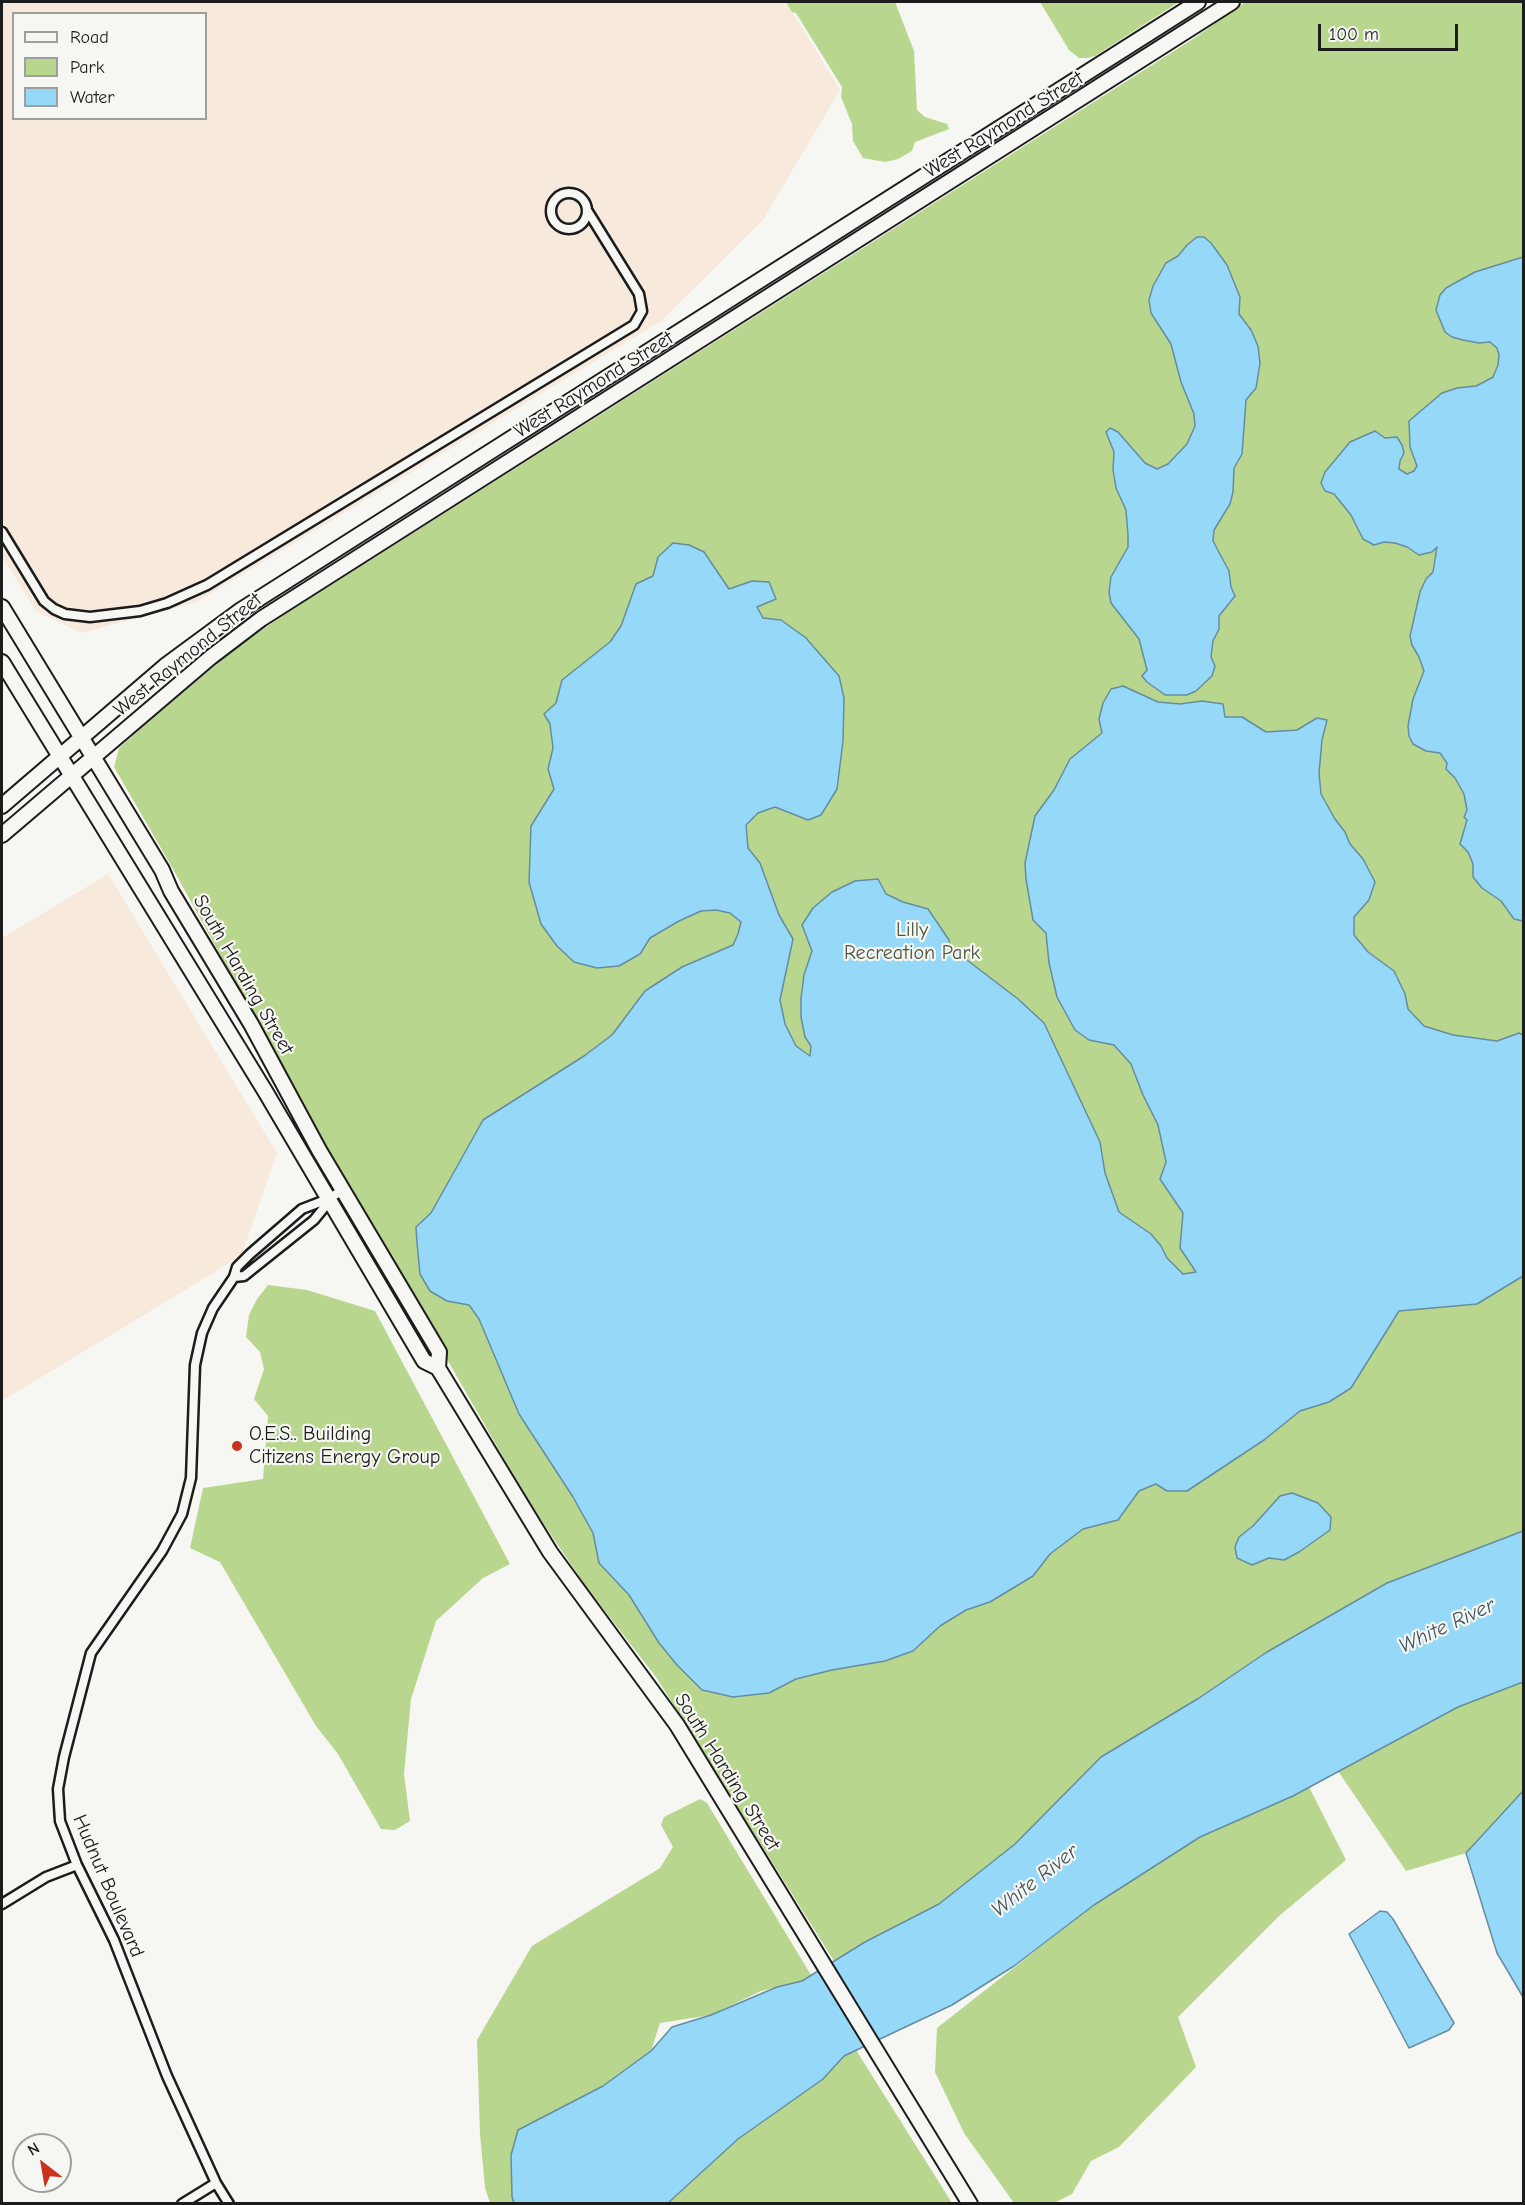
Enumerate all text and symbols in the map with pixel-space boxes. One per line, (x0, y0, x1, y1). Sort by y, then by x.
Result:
legend (12, 12, 207, 120)
scale bar (1321, 12, 1460, 50)
text: 100 m (1329, 24, 1379, 45)
text: Road (70, 27, 109, 48)
text: Park (70, 57, 104, 78)
street label: West Raymond Street (920, 66, 1088, 184)
text: Water (70, 87, 114, 108)
street label: West Raymond Street (510, 326, 678, 444)
street label: West Raymond Street (109, 588, 267, 722)
street label: South Harding Street (187, 891, 299, 1059)
park label: Lilly Recreation Park (844, 918, 980, 965)
place label: O.E.S.. Building Citizens Energy Group (249, 1422, 440, 1469)
marker: O.E.S.. Building Citizens Energy Group (230, 1439, 244, 1453)
water label: White River (1395, 1593, 1499, 1659)
street label: South Harding Street (669, 1689, 785, 1855)
street label: Hudnut Boulevard (67, 1811, 149, 1961)
water label: White River (987, 1839, 1083, 1923)
north arrow (12, 2133, 72, 2193)
text: N (25, 2139, 43, 2160)

